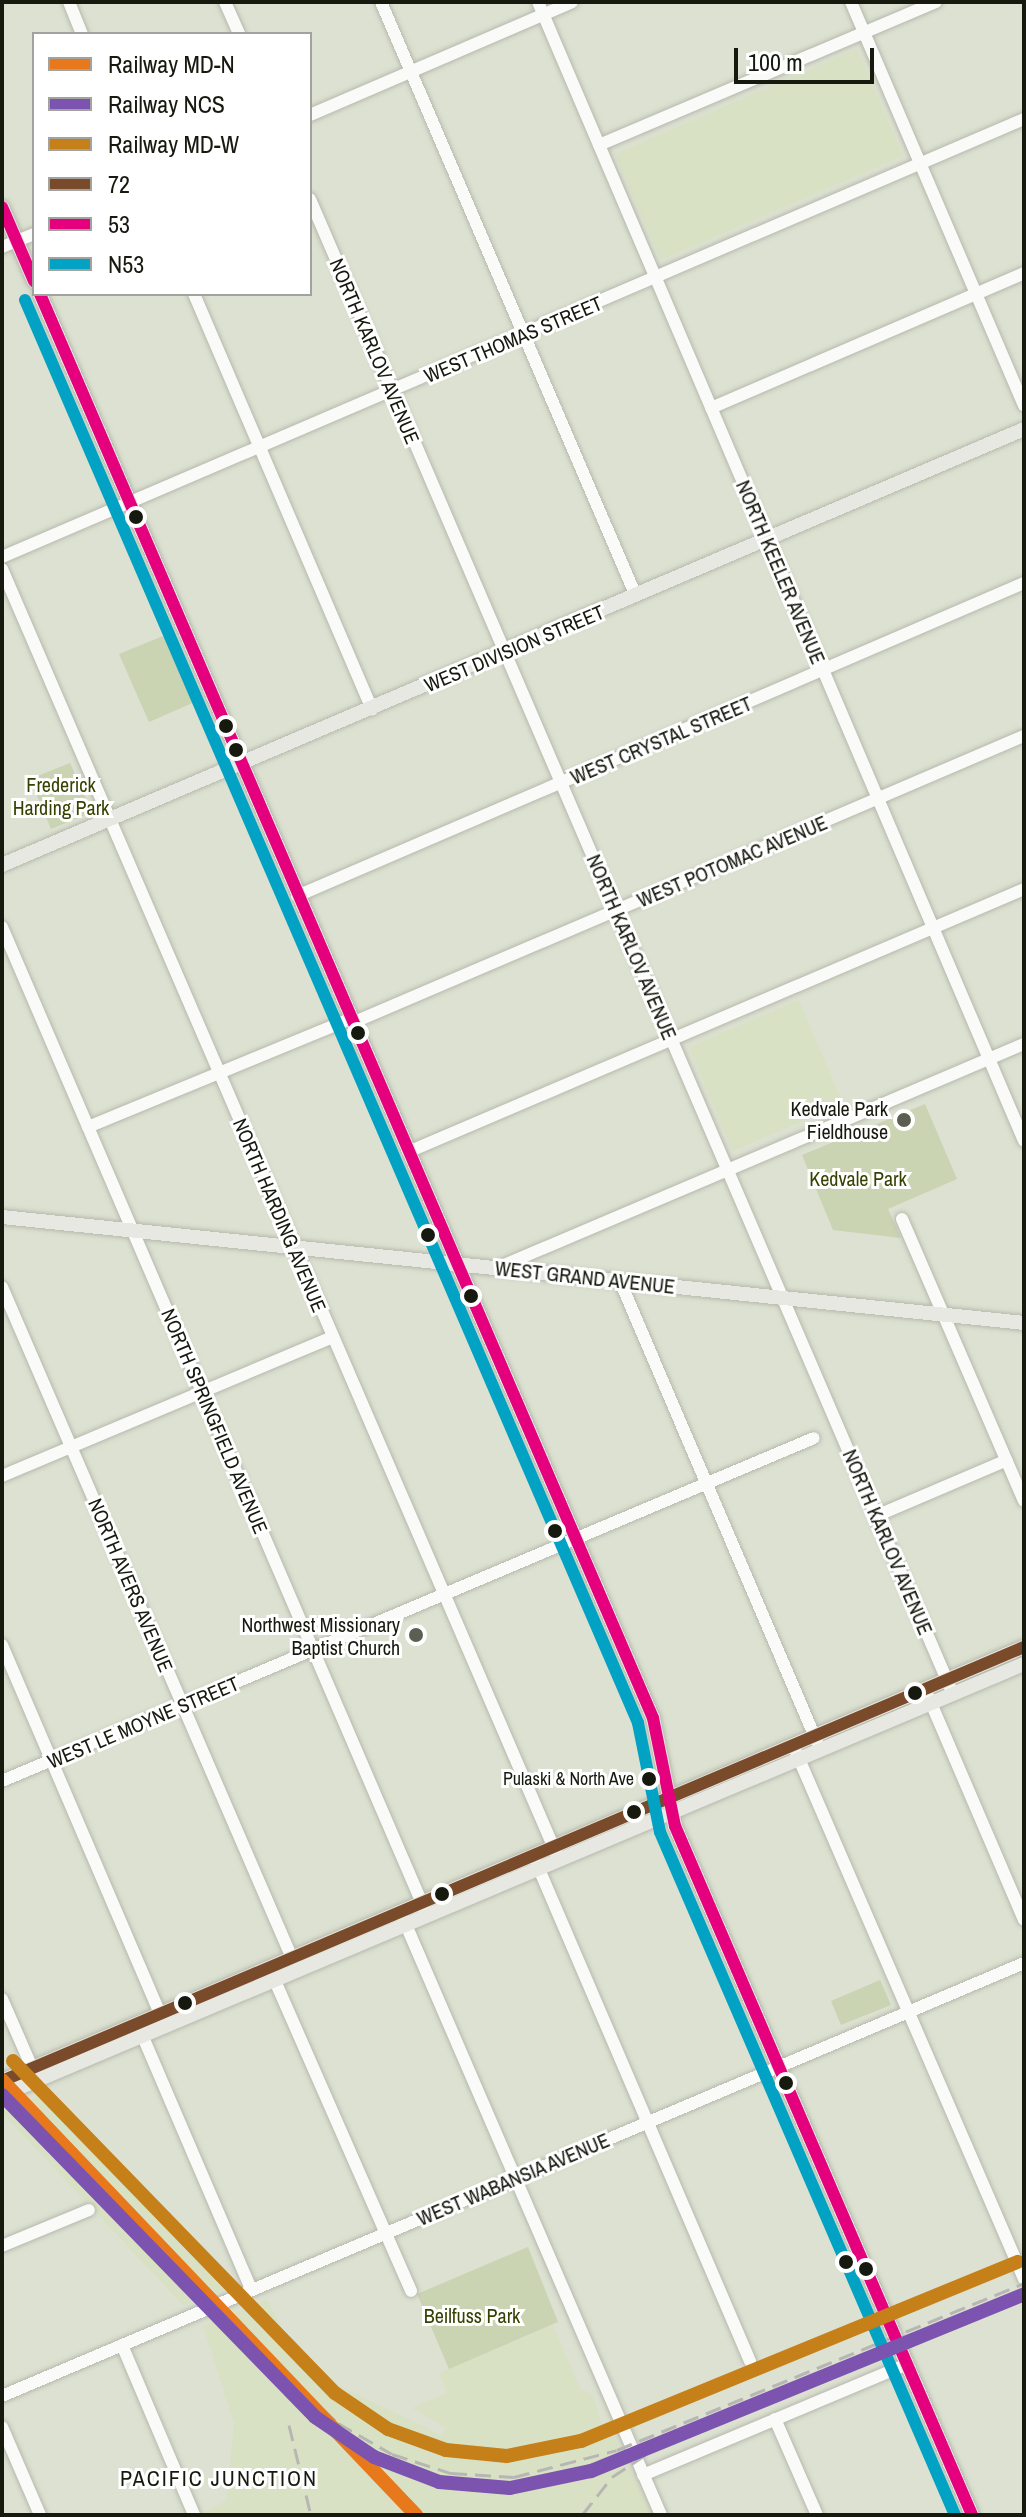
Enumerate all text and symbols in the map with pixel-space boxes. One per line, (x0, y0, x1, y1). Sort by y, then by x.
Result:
legend (32, 32, 312, 296)
scale bar (738, 32, 878, 82)
text: 100 m (748, 46, 803, 78)
text: Railway MD-N (108, 48, 235, 80)
text: Railway NCS (108, 88, 225, 120)
text: Railway MD-W (108, 128, 239, 160)
text: 72 (108, 168, 130, 200)
text: 53 (108, 208, 130, 240)
text: N53 (108, 248, 144, 280)
street label: NORTH KARLOV AVENUE (325, 254, 425, 448)
street label: WEST THOMAS STREET (420, 291, 606, 387)
street label: NORTH KEELER AVENUE (731, 476, 831, 668)
unlabelled marker (128, 509, 144, 525)
street label: WEST DIVISION STREET (420, 599, 608, 697)
street label: WEST CRYSTAL STREET (566, 691, 756, 789)
unlabelled marker (218, 718, 234, 734)
unlabelled marker (228, 742, 244, 758)
park label: Frederick Harding Park (13, 772, 109, 819)
street label: WEST POTOMAC AVENUE (633, 810, 831, 912)
street label: NORTH KARLOV AVENUE (582, 850, 682, 1044)
unlabelled marker (350, 1025, 366, 1041)
place label: Kedvale Park Fieldhouse (790, 1096, 888, 1143)
marker: Kedvale Park Fieldhouse (895, 1111, 913, 1129)
street label: NORTH HARDING AVENUE (228, 1114, 332, 1316)
park label: Kedvale Park (809, 1166, 907, 1190)
unlabelled marker (420, 1227, 436, 1243)
street label: WEST GRAND AVENUE (493, 1256, 677, 1298)
unlabelled marker (463, 1288, 479, 1304)
street label: NORTH SPRINGFIELD AVENUE (157, 1305, 273, 1537)
street label: NORTH KARLOV AVENUE (838, 1445, 938, 1639)
street label: NORTH AVERS AVENUE (83, 1494, 179, 1676)
unlabelled marker (547, 1523, 563, 1539)
place label: Northwest Missionary Baptist Church (241, 1612, 400, 1659)
marker: Northwest Missionary Baptist Church (407, 1626, 425, 1644)
street label: WEST LE MOYNE STREET (44, 1671, 242, 1773)
unlabelled marker (907, 1685, 923, 1701)
place label: Pulaski & North Ave (502, 1768, 634, 1790)
marker: Pulaski & North Ave (641, 1771, 657, 1787)
unlabelled marker (626, 1804, 642, 1820)
unlabelled marker (434, 1886, 450, 1902)
unlabelled marker (177, 1995, 193, 2011)
unlabelled marker (778, 2075, 794, 2091)
street label: WEST WABANSIA AVENUE (412, 2127, 614, 2231)
unlabelled marker (838, 2254, 854, 2270)
unlabelled marker (858, 2261, 874, 2277)
park label: Beilfuss Park (424, 2303, 520, 2327)
district label: PACIFIC JUNCTION (120, 2466, 318, 2492)

